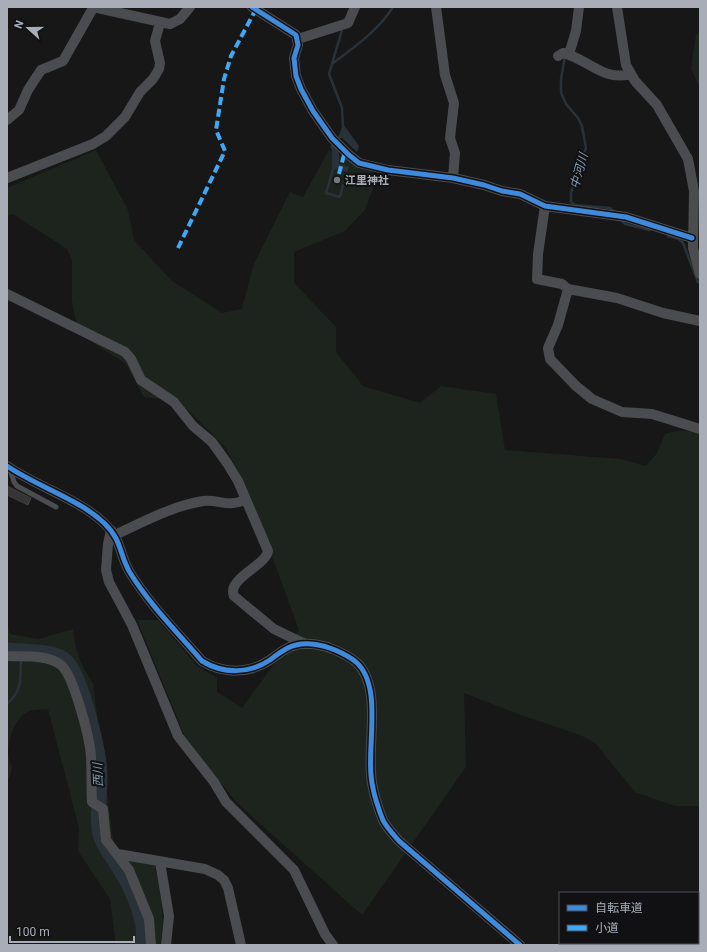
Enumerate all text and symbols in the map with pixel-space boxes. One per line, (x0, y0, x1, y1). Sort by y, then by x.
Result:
north arrow (8, 8, 48, 48)
text: N (12, 18, 27, 31)
water label: 中河川 (567, 150, 591, 190)
place label: 江里神社 (345, 174, 389, 187)
marker: 江里神社 (332, 175, 342, 185)
water label: 西川 (91, 761, 105, 787)
legend (559, 892, 699, 944)
text: 自転車道 (595, 901, 643, 915)
scale bar (10, 918, 134, 944)
text: 小道 (595, 921, 619, 935)
text: 100 m (16, 925, 50, 939)

